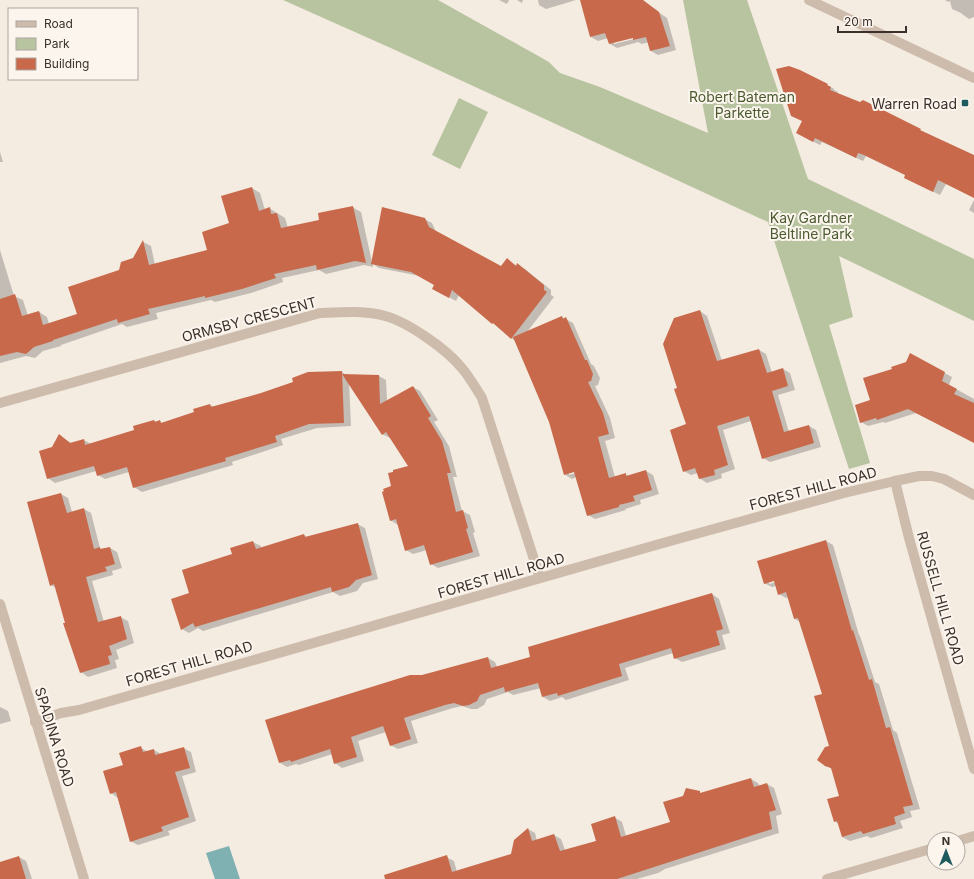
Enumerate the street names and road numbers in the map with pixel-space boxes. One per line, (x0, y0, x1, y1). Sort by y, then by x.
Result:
street label: ORMSBY CRESCENT (180, 293, 318, 345)
street label: FOREST HILL ROAD (747, 463, 879, 513)
street label: RUSSELL HILL ROAD (914, 529, 968, 667)
street label: FOREST HILL ROAD (436, 549, 566, 601)
street label: FOREST HILL ROAD (124, 637, 254, 689)
street label: SPADINA ROAD (32, 685, 78, 789)

